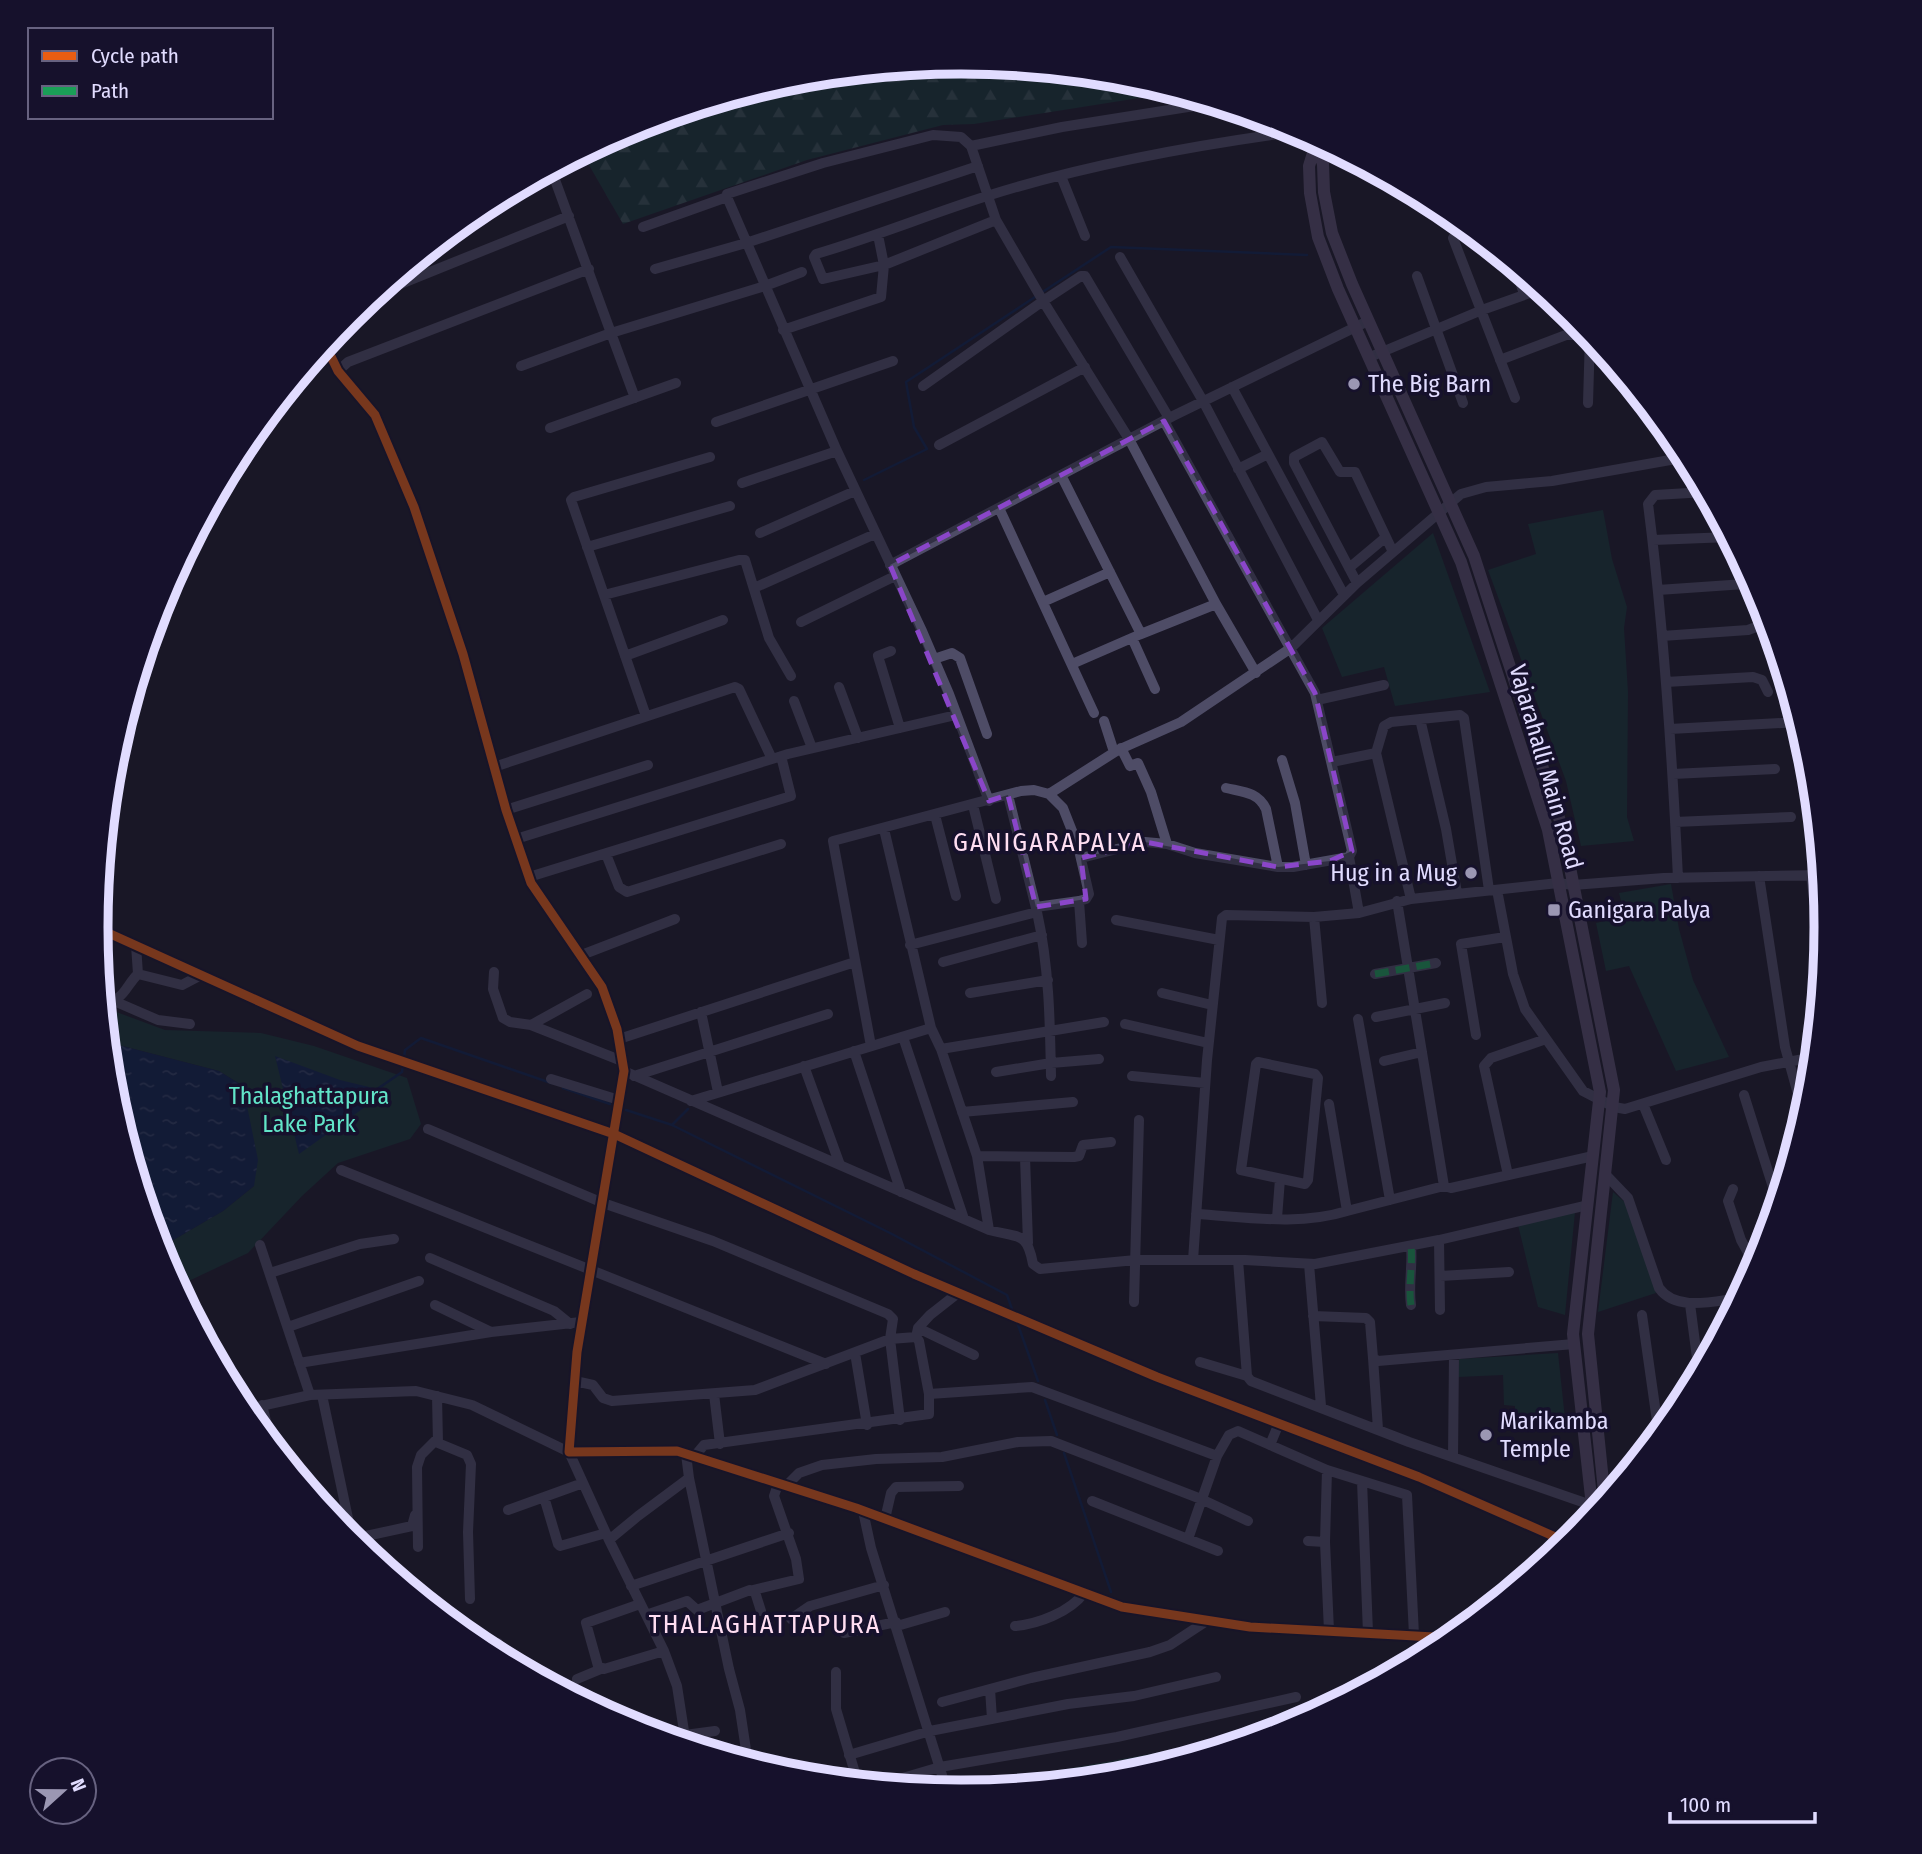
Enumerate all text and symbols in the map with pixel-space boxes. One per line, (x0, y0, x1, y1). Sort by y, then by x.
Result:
legend (28, 28, 273, 119)
text: Cycle path (91, 43, 179, 69)
text: Path (91, 78, 129, 104)
place label: The Big Barn (1368, 370, 1491, 398)
marker: The Big Barn (1346, 376, 1362, 392)
street label: Vajarahalli Main Road (1503, 662, 1589, 872)
district label: GANIGARAPALYA (953, 827, 1147, 858)
place label: Hug in a Mug (1330, 859, 1458, 887)
marker: Hug in a Mug (1463, 865, 1479, 881)
place label: Ganigara Palya (1568, 896, 1711, 924)
marker: Ganigara Palya (1546, 902, 1562, 918)
park label: Thalaghattapura Lake Park (229, 1082, 389, 1138)
place label: Marikamba Temple (1500, 1407, 1609, 1463)
marker: Marikamba Temple (1478, 1427, 1494, 1443)
district label: THALAGHATTAPURA (649, 1609, 881, 1640)
north arrow (28, 1756, 98, 1826)
text: N (66, 1776, 91, 1795)
scale bar (1670, 1780, 1815, 1824)
text: 100 m (1680, 1792, 1731, 1818)

